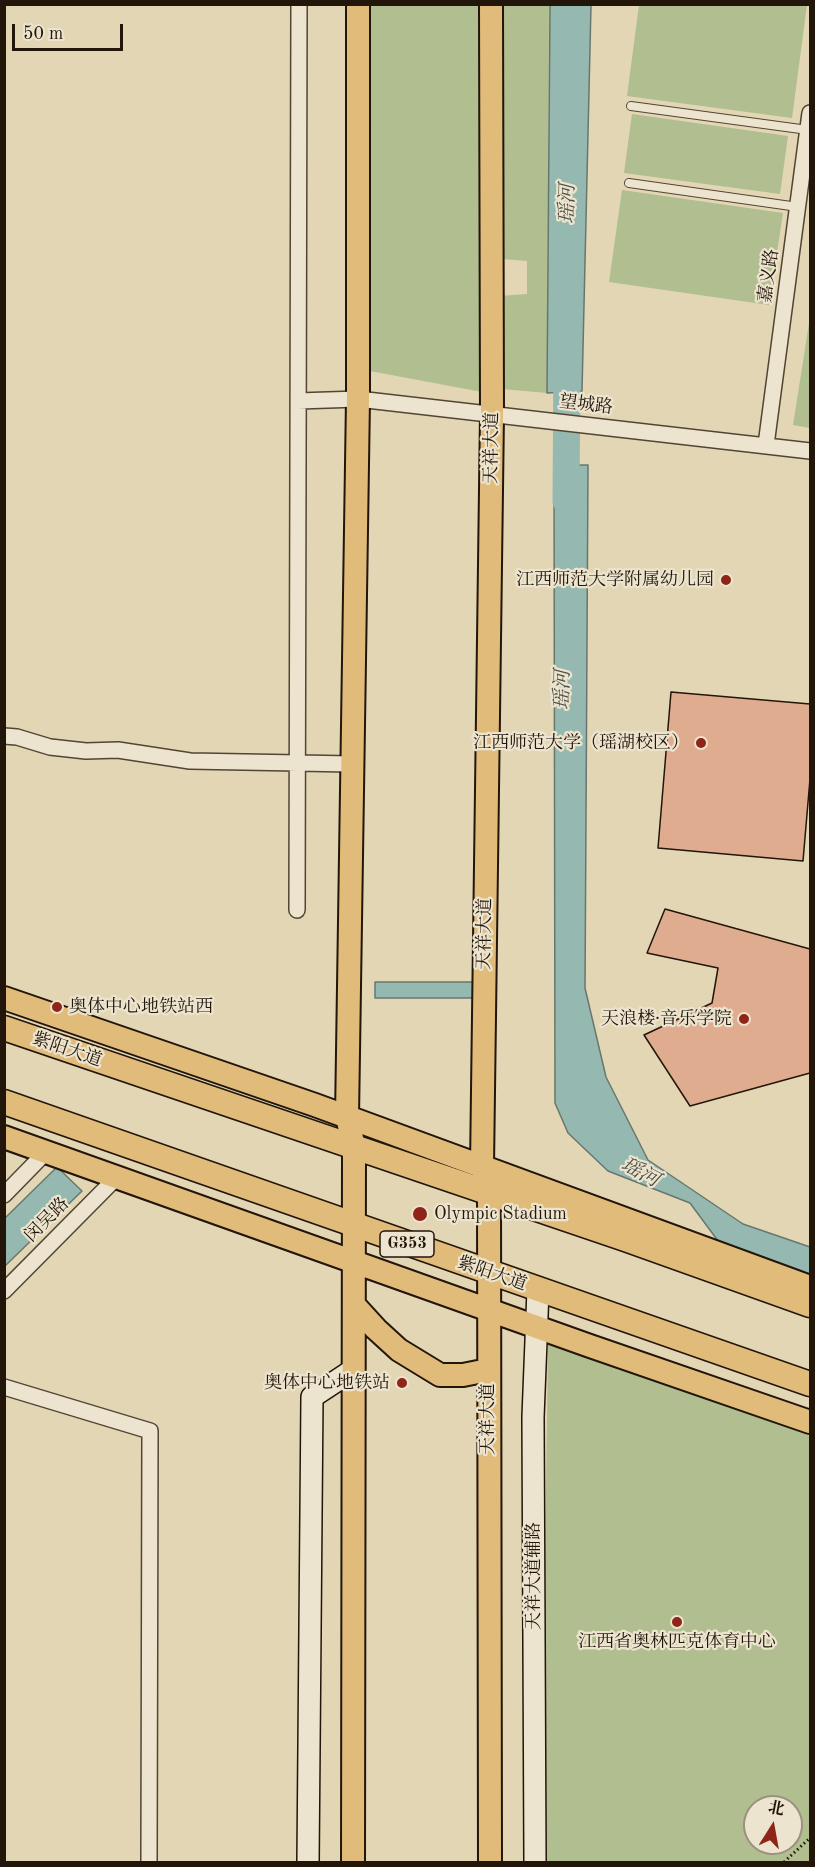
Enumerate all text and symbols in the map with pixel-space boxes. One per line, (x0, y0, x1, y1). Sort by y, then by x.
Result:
scale bar (15, 12, 126, 50)
text: 50 m (23, 25, 63, 43)
water label: 瑶河 (556, 184, 580, 224)
street label: 嘉义路 (755, 248, 783, 304)
street label: 望城路 (558, 391, 614, 419)
street label: 天祥大道 (481, 412, 503, 484)
place label: 江西师范大学附属幼儿园 (516, 569, 714, 591)
marker: 江西师范大学附属幼儿园 (719, 573, 733, 587)
water label: 瑶河 (551, 670, 575, 710)
place label: 江西师范大学（瑶湖校区） (473, 732, 689, 754)
marker: 江西师范大学（瑶湖校区） (694, 736, 708, 750)
street label: 天祥大道 (474, 898, 496, 970)
place label: 奥体中心地铁站西 (69, 996, 213, 1018)
marker: 奥体中心地铁站西 (50, 1000, 64, 1014)
place label: 天浪楼·音乐学院 (601, 1008, 732, 1030)
marker: 天浪楼·音乐学院 (737, 1012, 751, 1026)
street label: 紫阳大道 (29, 1028, 105, 1072)
water label: 瑶河 (617, 1153, 663, 1193)
street label: 闵吴路 (20, 1193, 74, 1247)
place label: Olympic Stadium (434, 1203, 567, 1225)
marker: Olympic Stadium (411, 1205, 429, 1223)
road number: G353 (380, 1231, 434, 1257)
street label: 紫阳大道 (454, 1252, 530, 1296)
place label: 奥体中心地铁站 (264, 1372, 390, 1394)
marker: 奥体中心地铁站 (395, 1376, 409, 1390)
street label: 天祥大道 (477, 1383, 499, 1455)
street label: 天祥大道辅路 (523, 1522, 545, 1630)
marker: 江西省奥林匹克体育中心 (670, 1615, 684, 1629)
place label: 江西省奥林匹克体育中心 (578, 1631, 776, 1653)
north arrow (743, 1795, 803, 1855)
text: 北 (767, 1800, 785, 1819)

